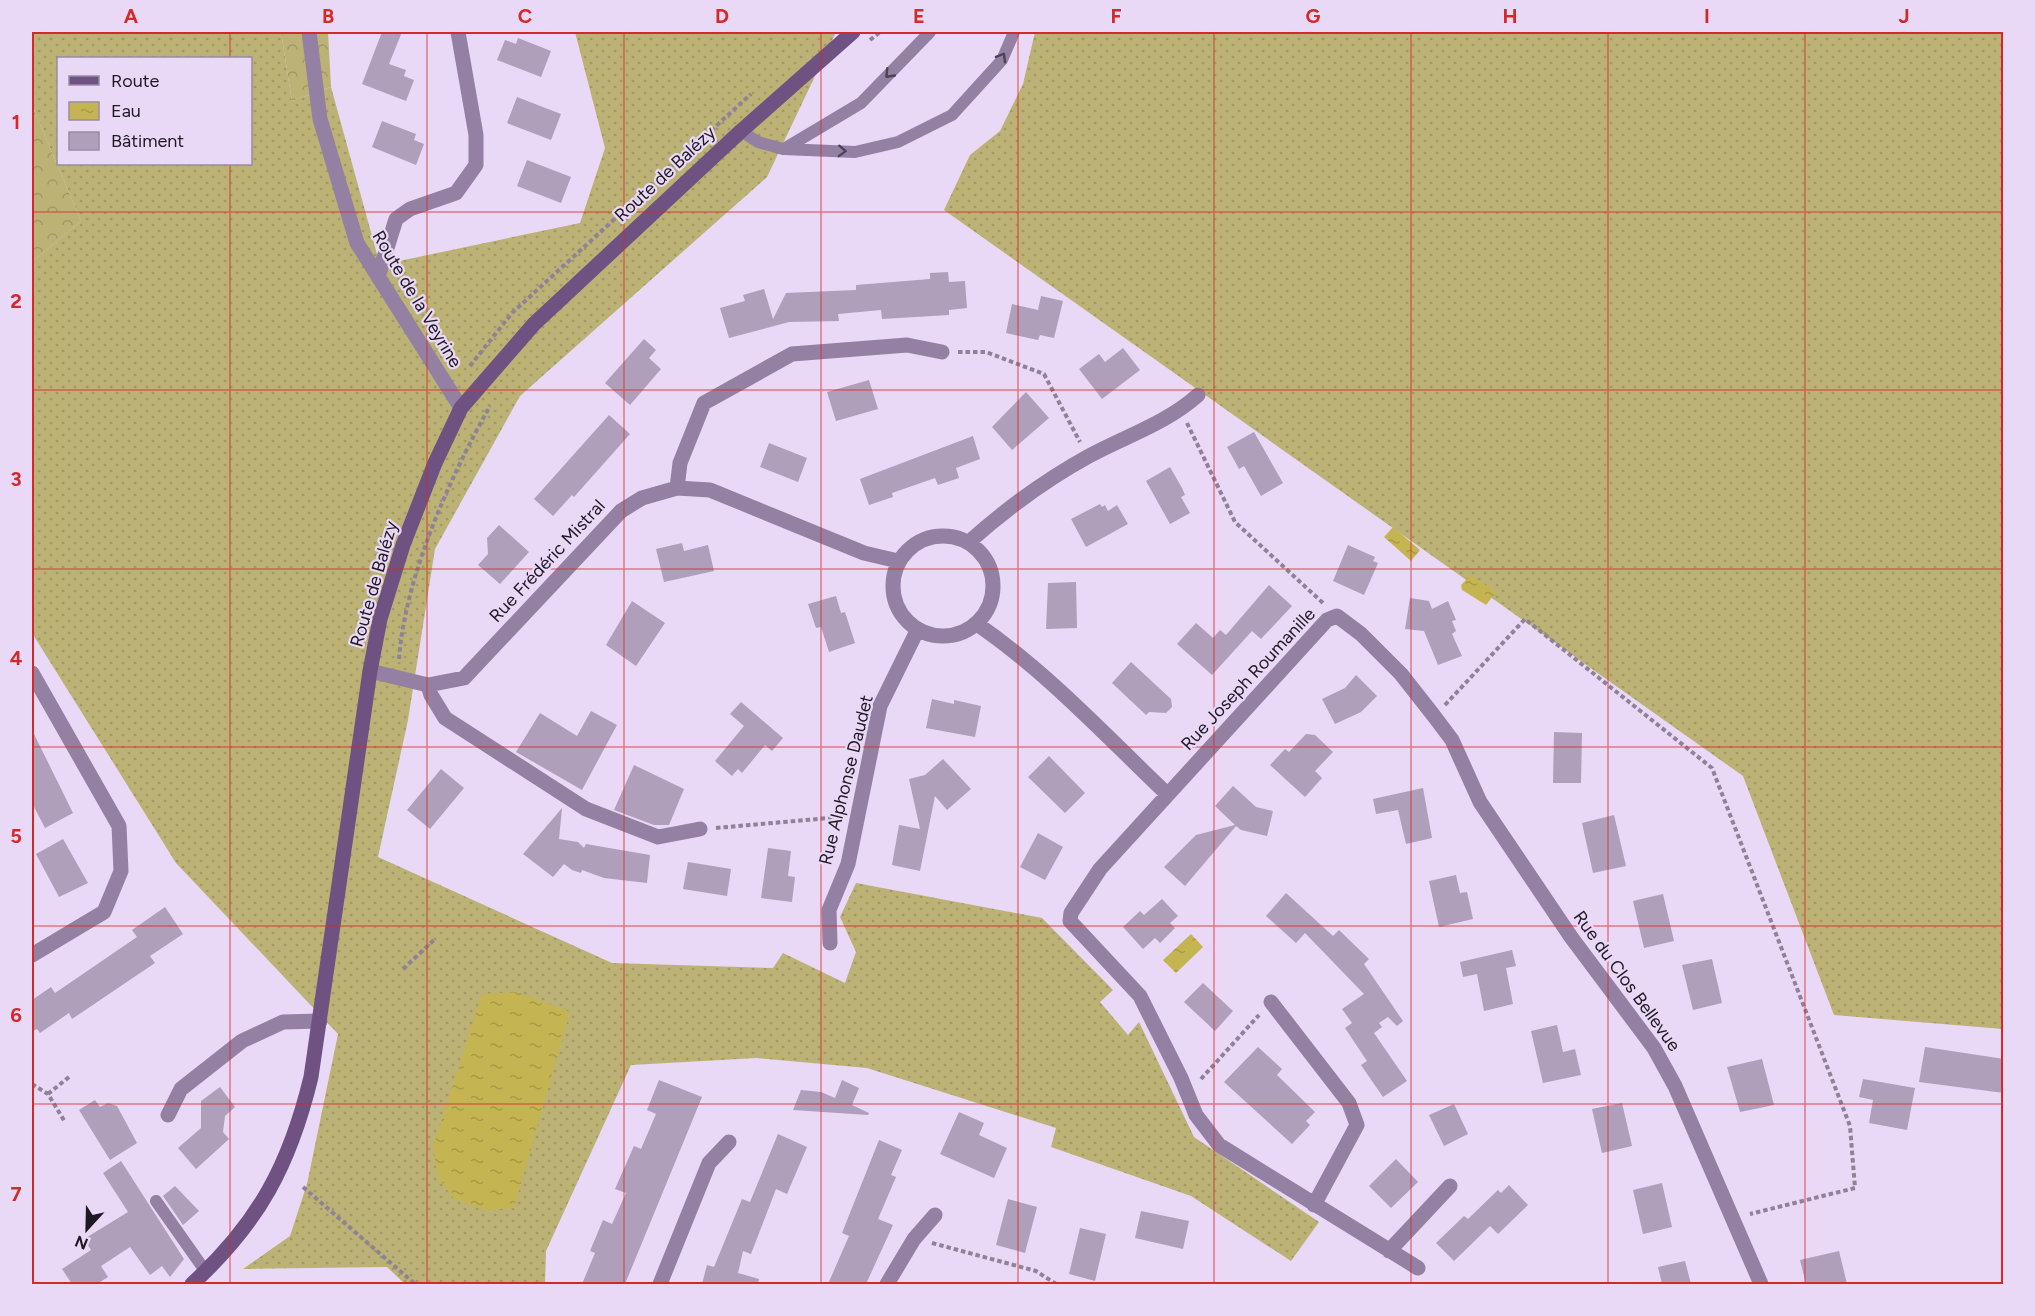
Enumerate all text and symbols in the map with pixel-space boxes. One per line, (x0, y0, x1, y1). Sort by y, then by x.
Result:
text: A (124, 4, 139, 28)
text: B (322, 4, 334, 28)
text: C (518, 4, 532, 28)
text: D (715, 4, 729, 28)
text: E (913, 4, 925, 28)
text: F (1110, 4, 1122, 28)
text: G (1306, 4, 1321, 28)
text: H (1503, 4, 1518, 28)
text: I (1704, 4, 1710, 28)
text: J (1898, 4, 1910, 28)
one-way arrow (995, 53, 1006, 63)
legend (57, 57, 252, 165)
one-way arrow (886, 66, 897, 77)
text: Route (111, 70, 160, 92)
text: Eau (111, 100, 141, 122)
text: 1 (12, 110, 20, 134)
street label: Route de Balézy (610, 121, 720, 226)
text: Bâtiment (111, 130, 184, 152)
one-way arrow (837, 145, 846, 158)
street label: Route de la Veyrine (367, 226, 467, 372)
text: 2 (10, 289, 22, 313)
text: 3 (10, 467, 22, 491)
street label: Rue Frédéric Mistral (484, 495, 610, 627)
street label: Route de Balézy (346, 518, 403, 649)
street label: Rue Joseph Roumanille (1176, 603, 1320, 755)
text: 4 (10, 646, 23, 670)
street label: Rue Alphonse Daudet (814, 693, 878, 867)
text: 5 (10, 824, 22, 848)
street label: Rue du Clos Bellevue (1569, 906, 1685, 1056)
text: 6 (10, 1003, 22, 1027)
text: 7 (10, 1182, 22, 1206)
north arrow (57, 1199, 117, 1259)
text: N (72, 1231, 91, 1254)

